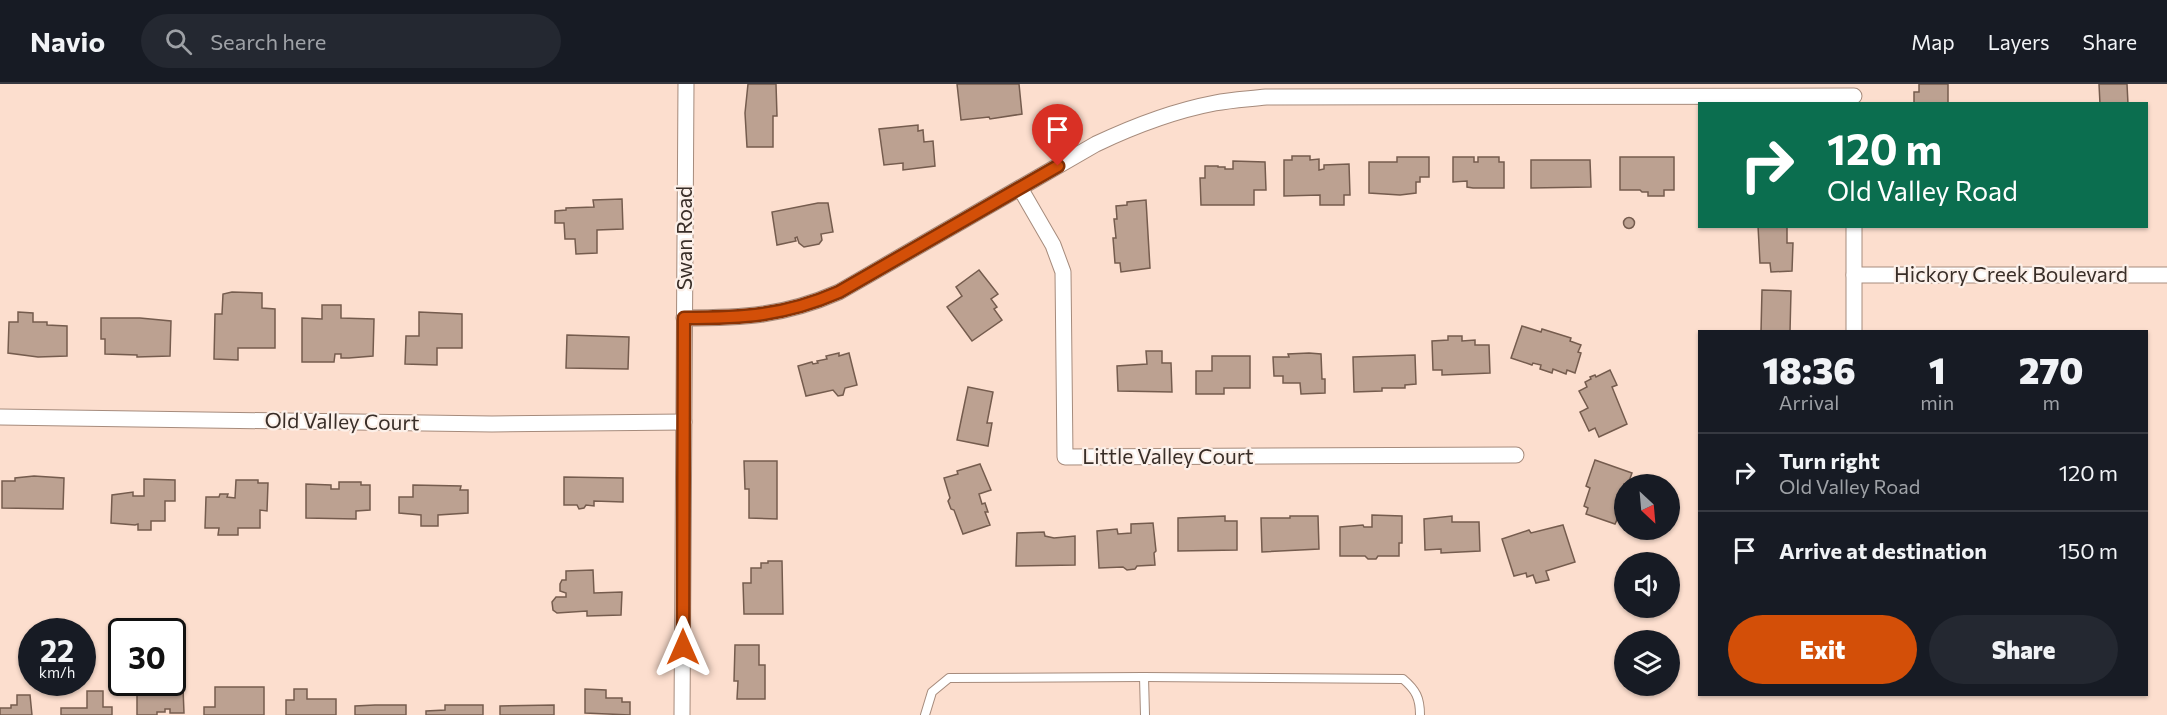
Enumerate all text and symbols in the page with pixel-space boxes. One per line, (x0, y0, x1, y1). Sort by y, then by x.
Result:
search box (141, 14, 561, 68)
text: Navio (30, 24, 105, 58)
icon: search (162, 25, 195, 58)
text: Search here (210, 28, 326, 55)
text: Map (1911, 29, 1955, 54)
text: Layers (1988, 29, 2050, 54)
text: Share (2083, 29, 2137, 54)
pin (1032, 104, 1083, 166)
icon: arrive (1041, 113, 1074, 146)
text: 120 m (1827, 122, 1942, 174)
icon: right (1728, 126, 1806, 204)
text: Old Valley Road (1827, 174, 2018, 207)
street label: Swan Road (671, 186, 696, 290)
street label: Hickory Creek Boulevard (1894, 261, 2128, 286)
text: 18:36 (1763, 347, 1856, 391)
text: 1 (1929, 347, 1946, 391)
text: 270 (2019, 347, 2083, 391)
text: Arrival (1779, 390, 1839, 414)
text: min (1920, 390, 1954, 414)
text: m (2042, 390, 2060, 414)
street label: Old Valley Court (264, 407, 420, 434)
street label: Little Valley Court (1082, 443, 1254, 468)
text: Turn right (1779, 447, 1880, 474)
icon: right (1728, 456, 1761, 489)
text: 120 m (2059, 459, 2118, 486)
north arrow (1614, 474, 1680, 540)
map controls (1614, 474, 1680, 696)
text: Old Valley Road (1779, 474, 1920, 498)
icon: arrive (1728, 534, 1761, 567)
text: Arrive at destination (1779, 537, 1987, 564)
text: 150 m (2058, 537, 2118, 564)
button: sound (1614, 552, 1680, 618)
position arrow (651, 615, 715, 679)
button: Exit (1728, 615, 1917, 684)
button: Share (1929, 615, 2118, 684)
speed limit sign: 30 (108, 618, 186, 696)
button: layers (1614, 630, 1680, 696)
text: 22 (40, 631, 74, 668)
text: km/h (39, 663, 75, 681)

